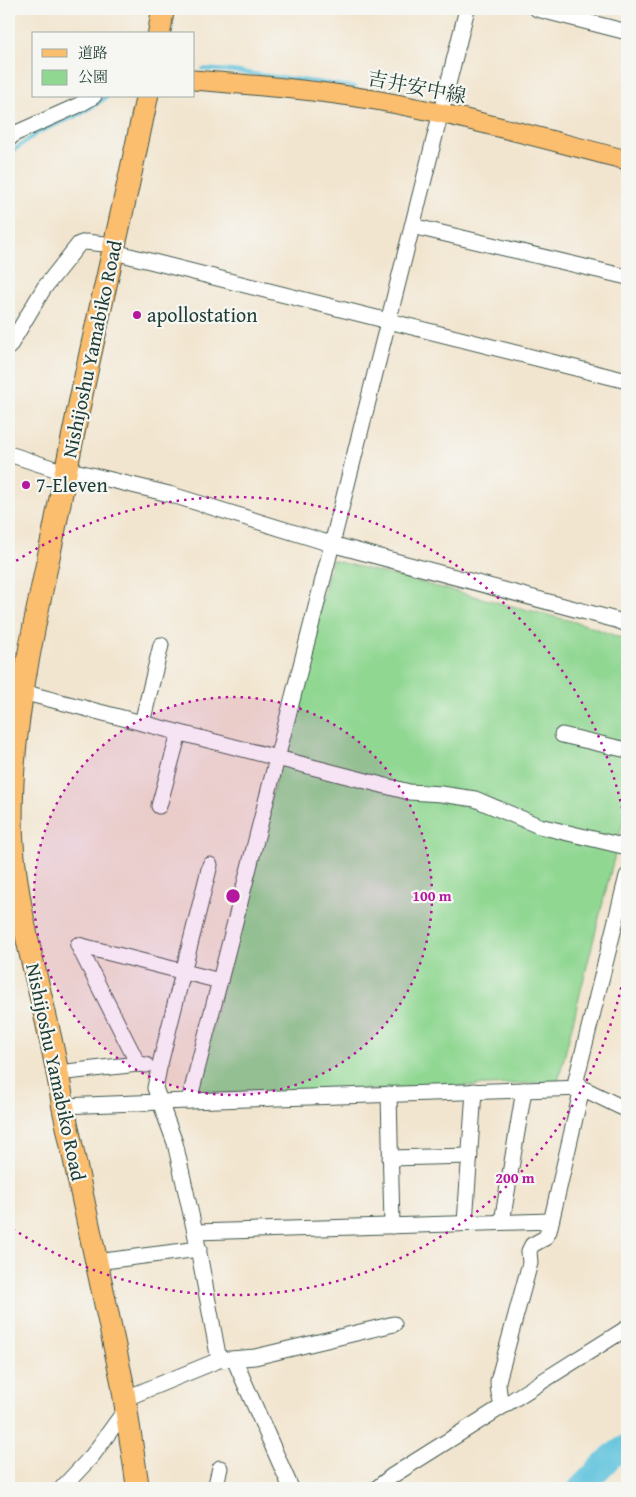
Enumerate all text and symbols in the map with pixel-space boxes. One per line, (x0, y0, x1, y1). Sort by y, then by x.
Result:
legend (32, 32, 195, 98)
text: 道路 (78, 42, 108, 63)
street label: 吉井安中線 (365, 63, 469, 110)
text: 公園 (78, 66, 108, 87)
street label: Nishijoshu Yamabiko Road (54, 237, 129, 460)
place label: apollostation (147, 300, 257, 329)
marker: apollostation (131, 309, 143, 321)
place label: 7-Eleven (36, 470, 108, 499)
marker: 7-Eleven (20, 479, 32, 491)
text: 100 m (412, 885, 452, 906)
centre of rings (224, 887, 242, 905)
street label: Nishijoshu Yamabiko Road (19, 960, 94, 1184)
text: 200 m (495, 1167, 535, 1188)

